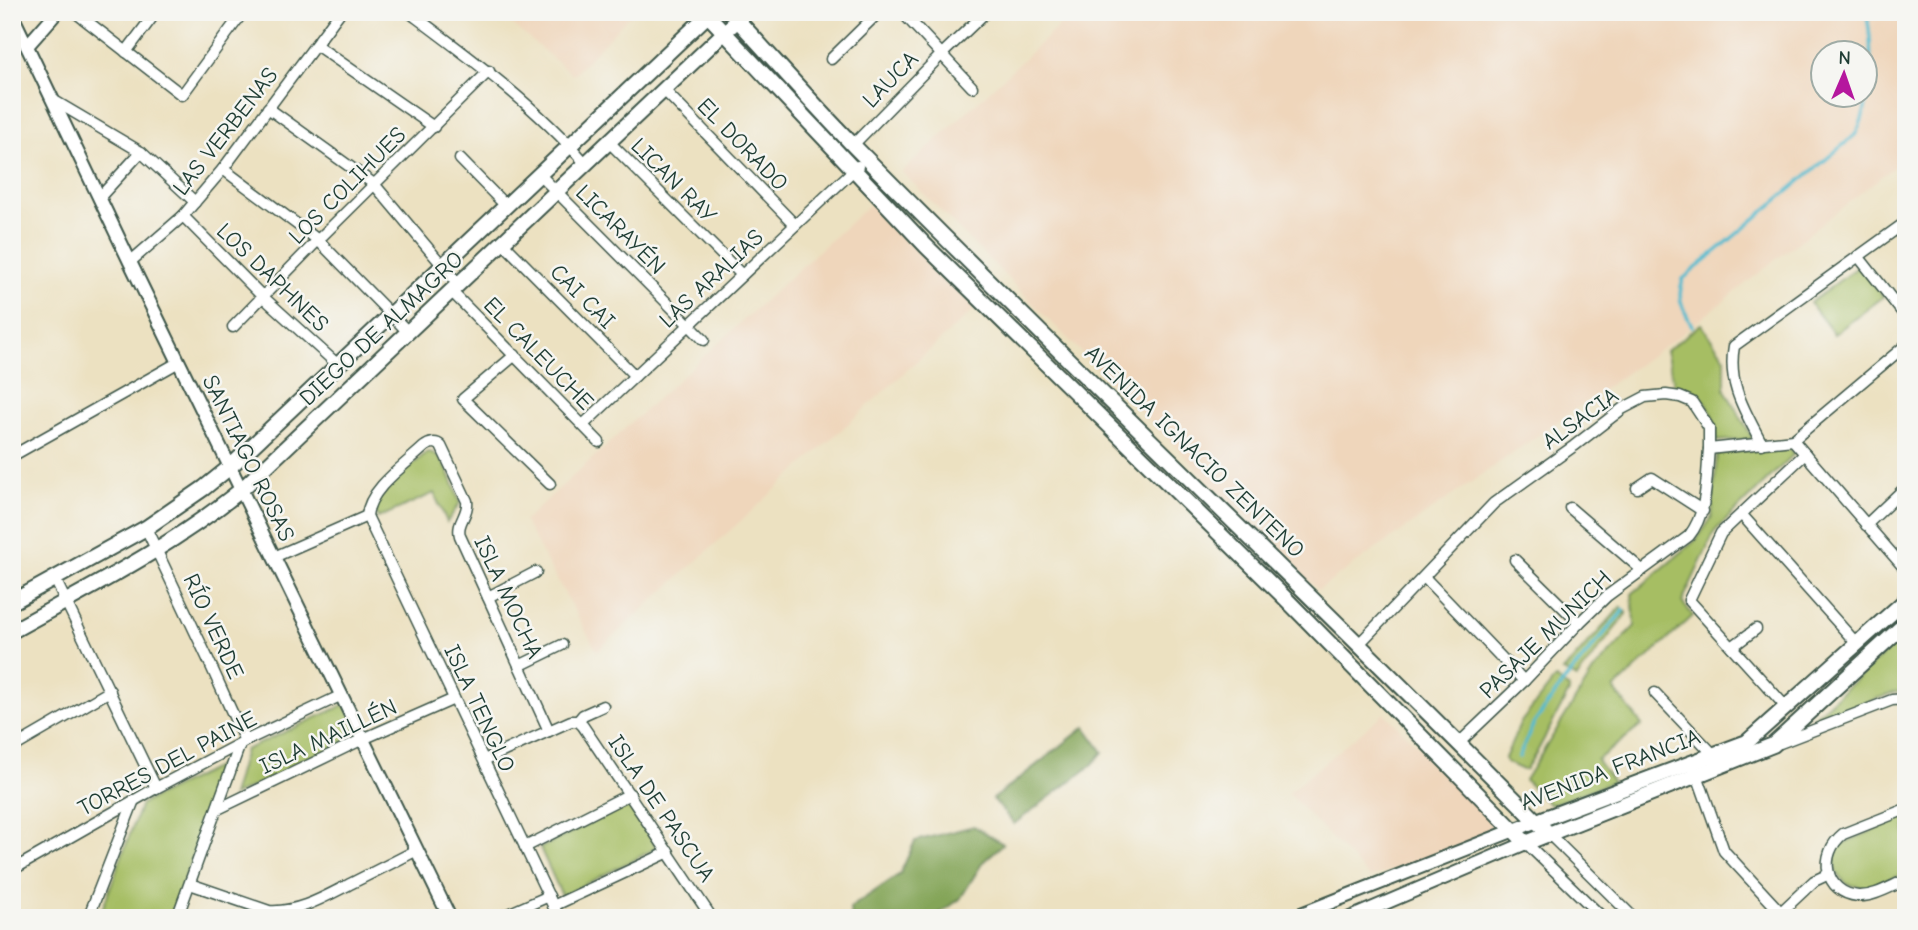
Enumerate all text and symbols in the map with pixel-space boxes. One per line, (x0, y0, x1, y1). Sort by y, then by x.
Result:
north arrow (1810, 38, 1880, 108)
street label: LAUCA (857, 45, 924, 113)
text: N (1838, 47, 1851, 69)
street label: LAS VERBENAS (167, 62, 284, 200)
street label: EL DORADO (692, 92, 794, 196)
street label: LOS COLIHUES (283, 121, 412, 250)
street label: LICAN RAY (625, 132, 722, 229)
street label: LICARAYÉN (570, 179, 671, 280)
street label: LOS DAPHNES (211, 217, 334, 337)
street label: LAS ARALIAS (654, 223, 769, 333)
street label: DIEGO DE ALMAGRO (294, 246, 469, 411)
street label: CAI CAI (545, 258, 621, 334)
street label: EL CALEUCHE (478, 291, 599, 415)
street label: AVENIDA IGNACIO ZENTENO (1079, 339, 1310, 563)
street label: SANTIAGO ROSAS (197, 371, 301, 546)
street label: ALSACIA (1537, 382, 1624, 455)
street label: ISLA MOCHA (468, 532, 549, 663)
street label: PASAJE MUNICH (1474, 565, 1617, 704)
street label: RÍO VERDE (177, 569, 250, 683)
street label: ISLA TENGLO (438, 640, 521, 776)
street label: ISLA MAILLÉN (255, 693, 401, 780)
street label: TORRES DEL PAINE (73, 705, 261, 822)
street label: AVENIDA FRANCIA (1517, 723, 1704, 816)
street label: ISLA DE PASCUA (602, 730, 721, 887)

